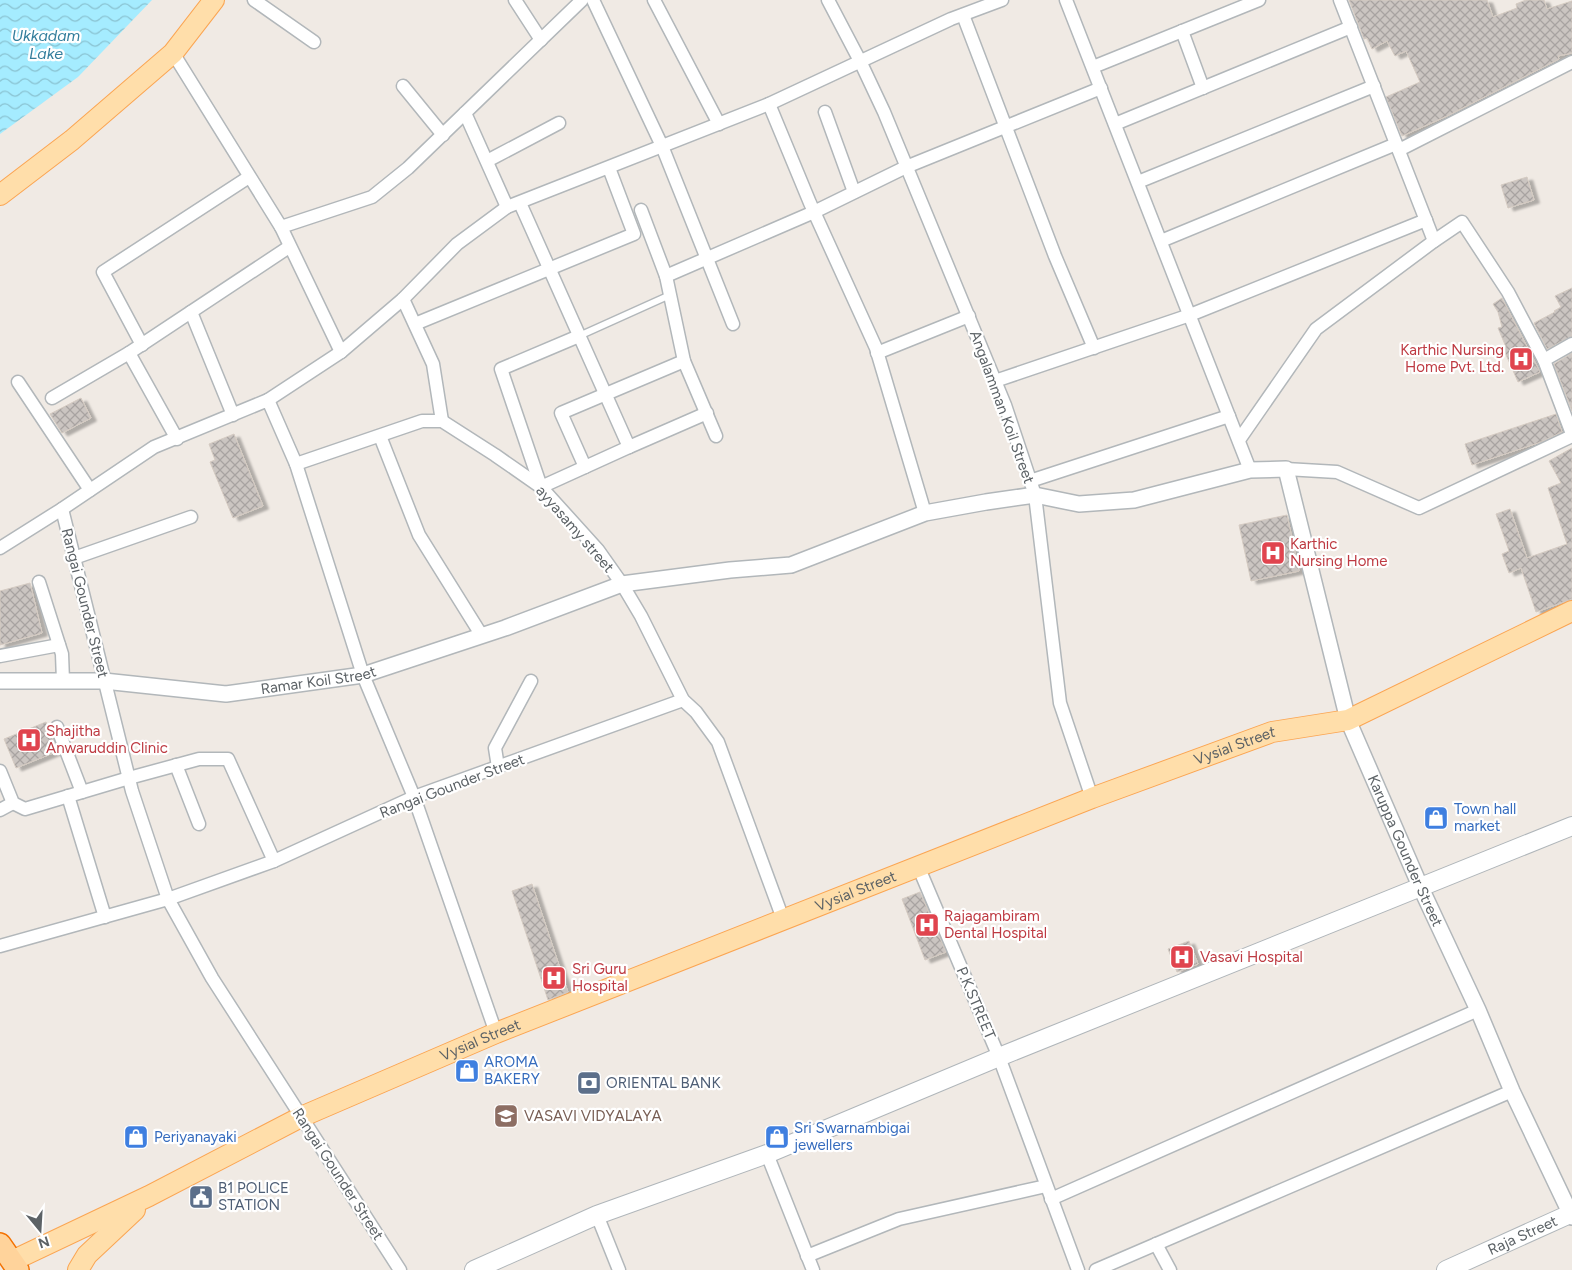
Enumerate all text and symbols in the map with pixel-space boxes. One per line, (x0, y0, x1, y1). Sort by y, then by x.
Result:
water label: Ukkadam Lake (12, 26, 81, 63)
street label: Angalamman Koil Street (966, 328, 1038, 486)
place label: Karthic Nursing Home Pvt. Ltd. (1400, 341, 1504, 376)
hospital icon: Karthic Nursing Home Pvt. Ltd. (1508, 346, 1534, 372)
street label: ayyasamy street (532, 482, 618, 576)
street label: Rangai Gounder Street (58, 526, 112, 680)
place label: Karthic Nursing Home (1290, 535, 1387, 570)
hospital icon: Karthic Nursing Home (1260, 540, 1286, 566)
street label: Ramar Koil Street (259, 662, 379, 698)
place label: Shajitha Anwaruddin Clinic (46, 722, 168, 757)
street label: Vysial Street (1192, 723, 1277, 769)
hospital icon: Shajitha Anwaruddin Clinic (16, 727, 42, 753)
street label: Rangai Gounder Street (377, 750, 527, 822)
street label: Karuppa Gounder Street (1364, 772, 1447, 930)
place label: Town hall market (1454, 800, 1516, 835)
shop icon: Town hall market (1423, 805, 1449, 831)
street label: Vysial Street (813, 867, 899, 915)
place label: Rajagambiram Dental Hospital (944, 907, 1047, 942)
hospital icon: Rajagambiram Dental Hospital (914, 912, 940, 938)
hospital icon: Vasavi Hospital (1169, 944, 1195, 970)
place label: Vasavi Hospital (1200, 948, 1303, 966)
place label: Sri Guru Hospital (572, 960, 628, 995)
street label: P.K.STREET (953, 964, 1000, 1043)
hospital icon: Sri Guru Hospital (541, 965, 567, 991)
street label: Vysial Street (437, 1015, 523, 1065)
place label: AROMA BAKERY (484, 1053, 540, 1088)
shop icon: AROMA BAKERY (454, 1058, 480, 1084)
bank icon: ORIENTAL BANK (576, 1070, 602, 1096)
place label: ORIENTAL BANK (606, 1074, 721, 1092)
school or university icon: VASAVI VIDYALAYA (493, 1103, 519, 1129)
street label: Rangai Gounder Street (289, 1105, 388, 1244)
place label: VASAVI VIDYALAYA (524, 1107, 662, 1125)
place label: Sri Swarnambigai jewellers (793, 1119, 910, 1154)
shop icon: Periyanayaki (123, 1124, 149, 1150)
shop icon: Sri Swarnambigai jewellers (764, 1124, 790, 1150)
place label: Periyanayaki (154, 1128, 237, 1146)
place label: B1 POLICE STATION (218, 1179, 289, 1214)
public building icon: B1 POLICE STATION (188, 1184, 214, 1210)
north arrow (15, 1205, 65, 1255)
street label: Raja Street (1485, 1212, 1560, 1259)
text: N (36, 1232, 52, 1252)

